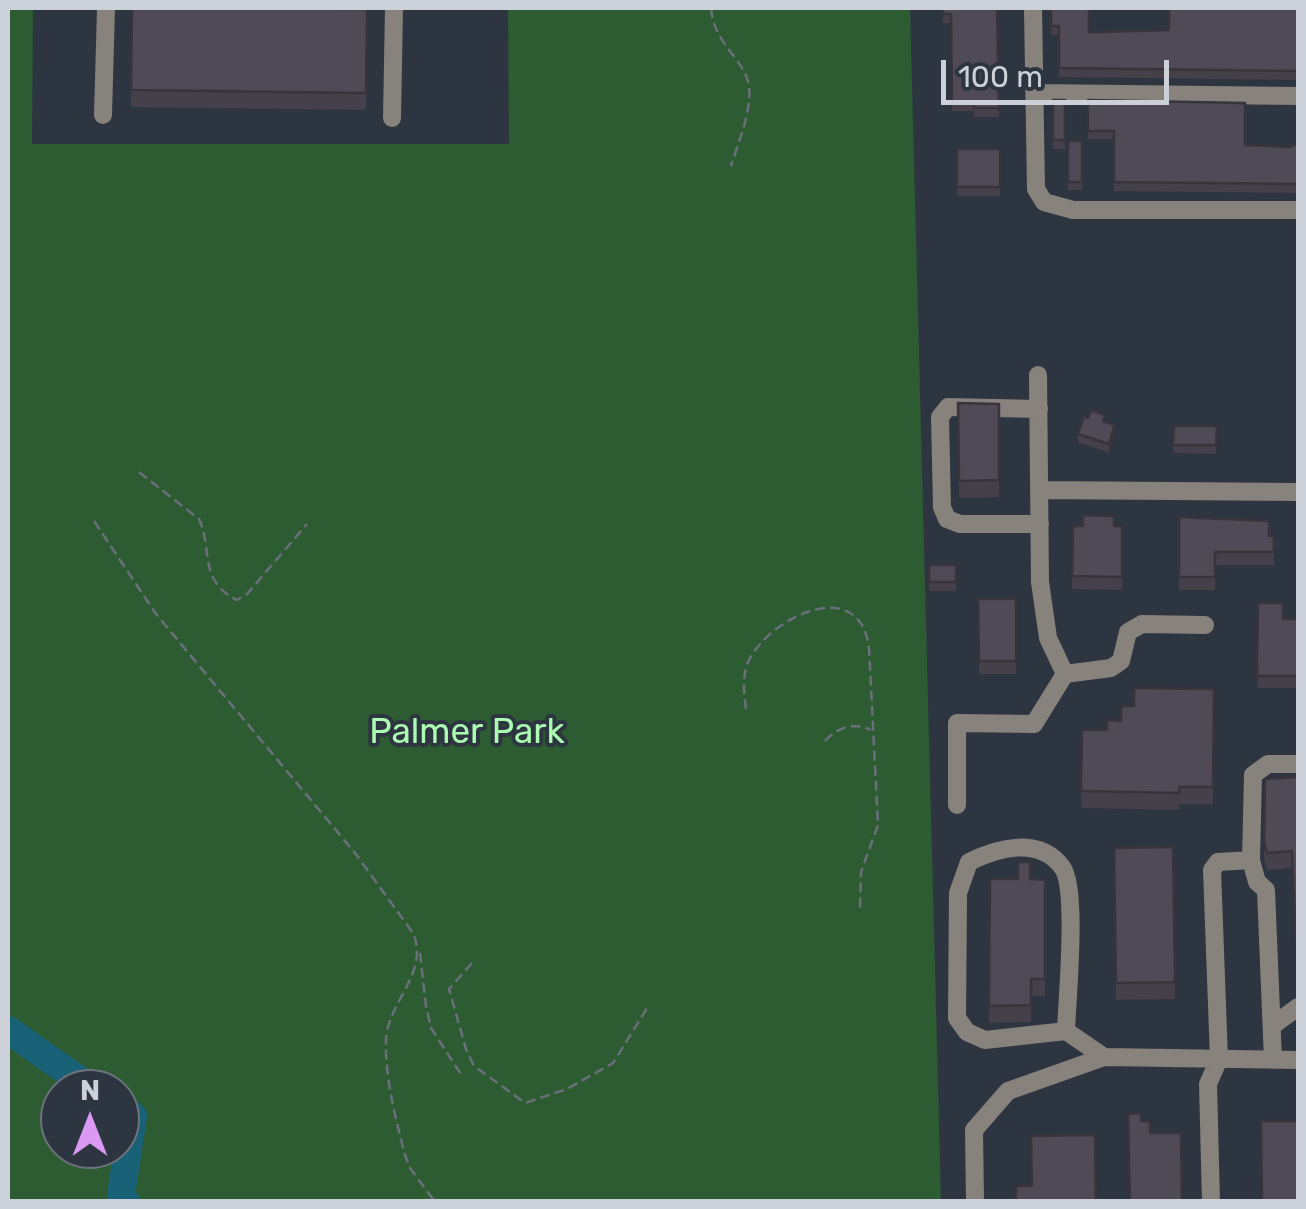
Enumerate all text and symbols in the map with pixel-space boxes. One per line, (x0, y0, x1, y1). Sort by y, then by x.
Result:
scale bar (946, 40, 1174, 102)
text: 100 m (958, 59, 1043, 95)
park label: Palmer Park (369, 712, 565, 754)
north arrow (40, 1069, 140, 1169)
text: N (80, 1074, 100, 1107)

